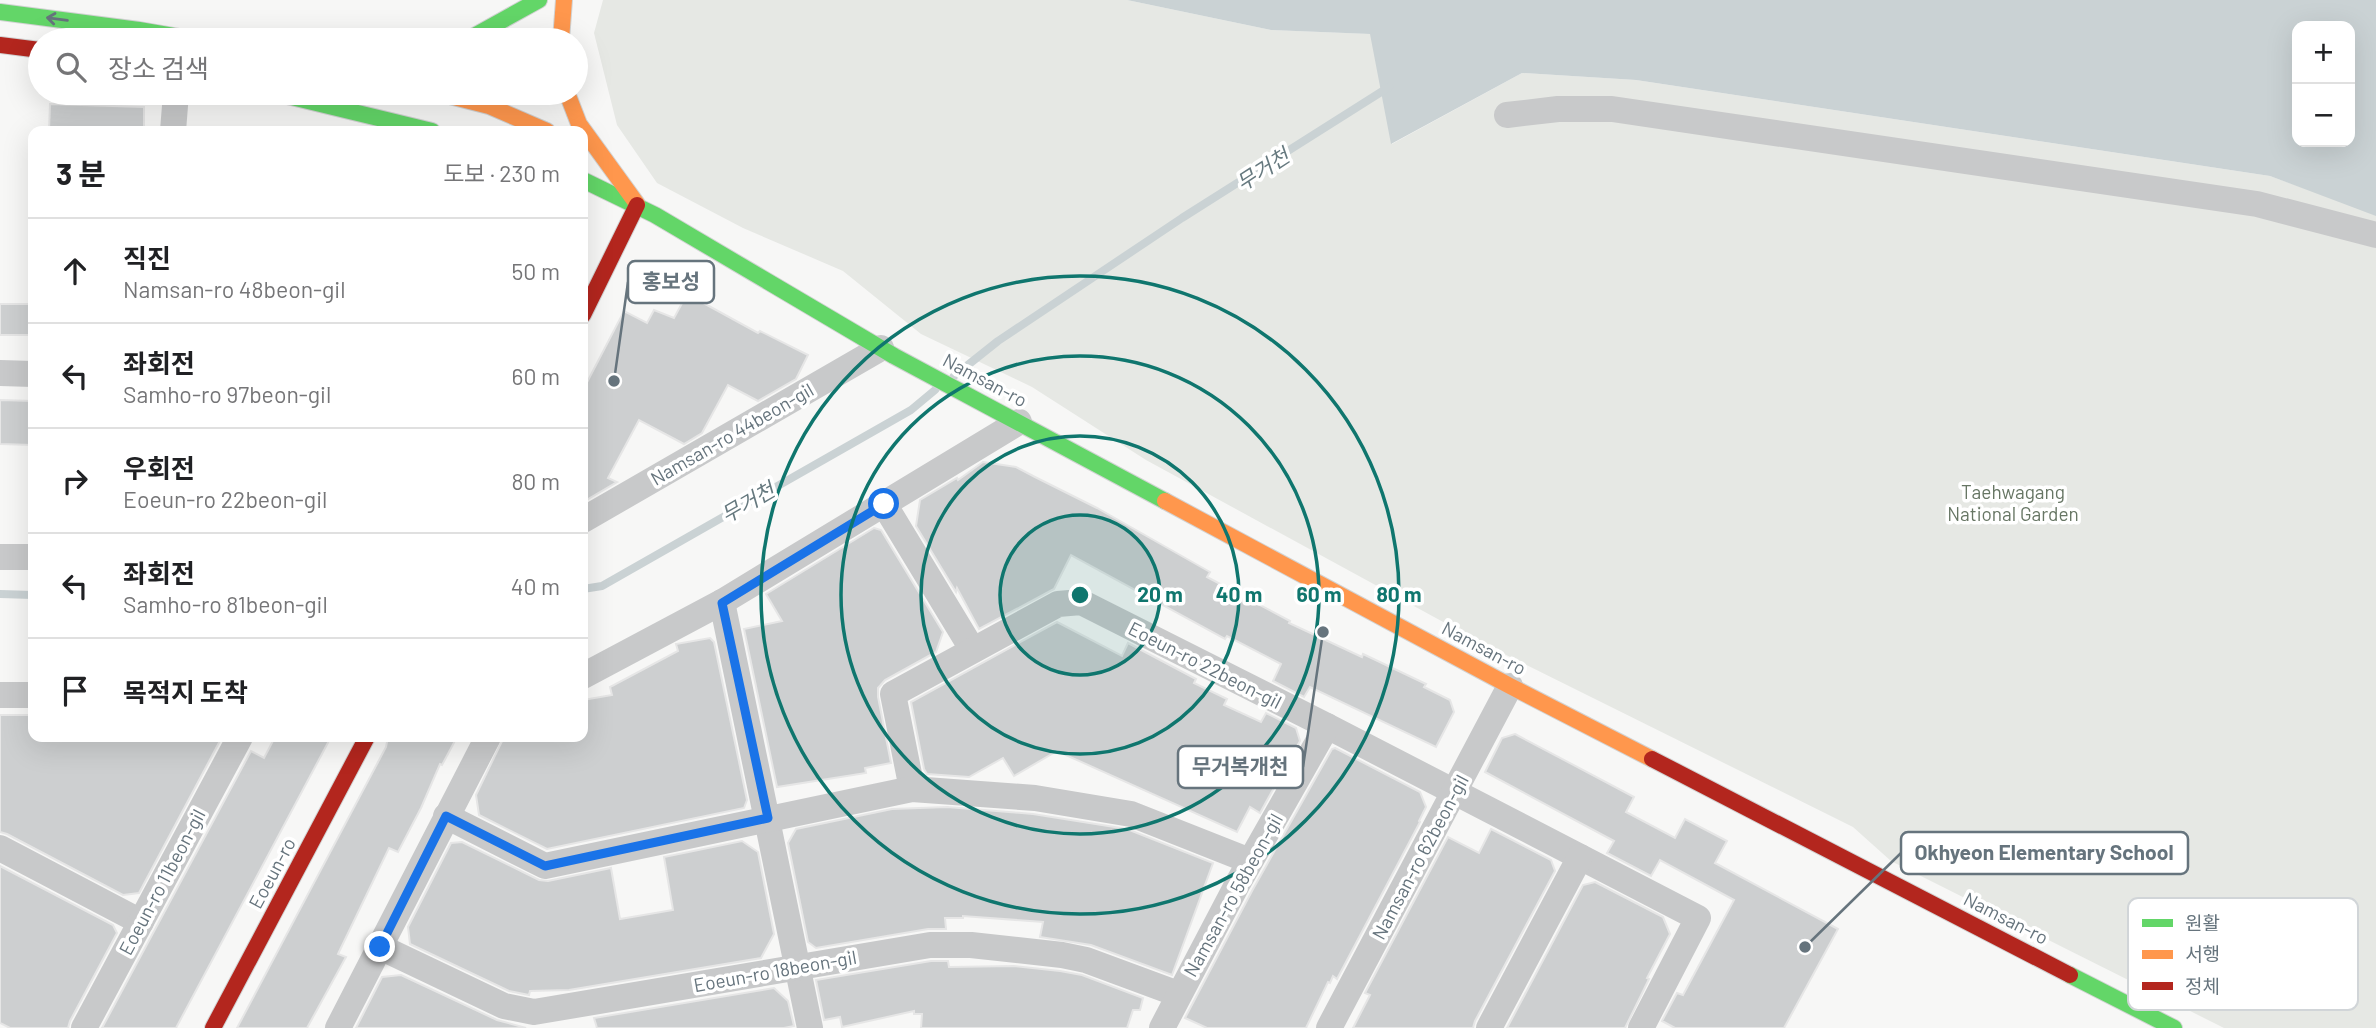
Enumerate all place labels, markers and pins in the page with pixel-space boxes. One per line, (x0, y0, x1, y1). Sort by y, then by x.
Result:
callout: 홍보성 (628, 261, 714, 303)
centre of rings (1068, 583, 1092, 607)
callout: 무거복개천 (1178, 746, 1303, 788)
callout: Okhyeon Elementary School (1901, 832, 2188, 874)

